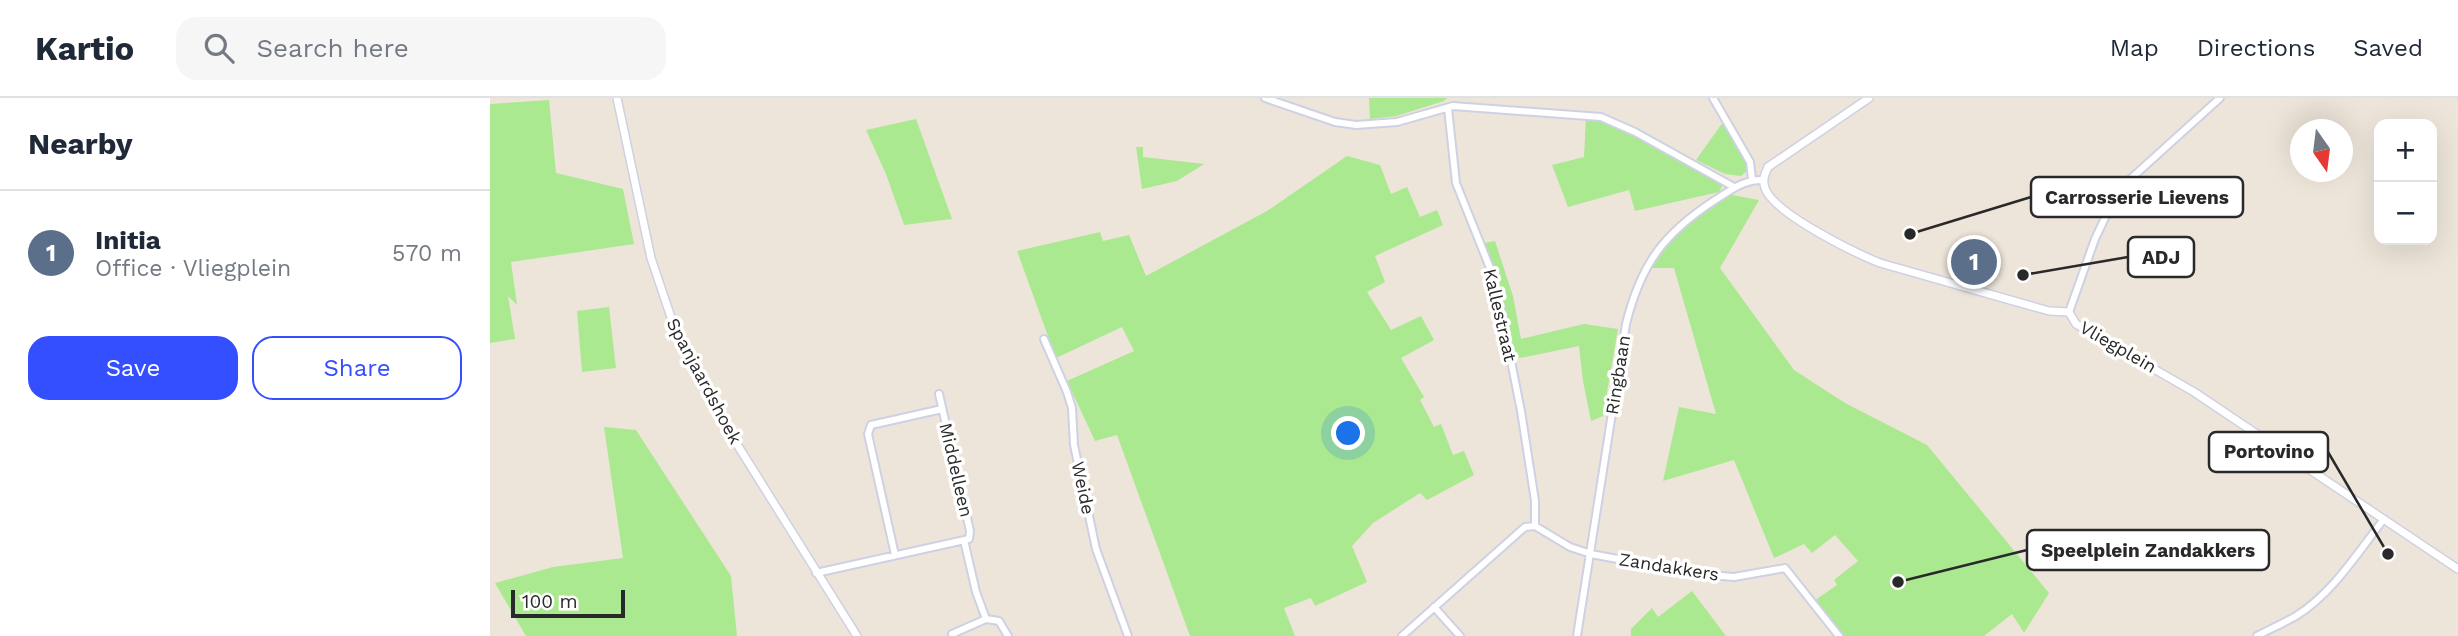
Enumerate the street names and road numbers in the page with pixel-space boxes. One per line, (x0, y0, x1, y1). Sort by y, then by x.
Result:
street label: Kallestraat (1480, 266, 1521, 364)
street label: Spanjaardshoek (662, 314, 746, 447)
street label: Vliegplein (2076, 316, 2160, 377)
street label: Ringbaan (1601, 334, 1634, 416)
street label: Middelleen (935, 421, 978, 519)
street label: Weide (1068, 460, 1099, 516)
street label: Zandakkers (1618, 548, 1721, 585)

